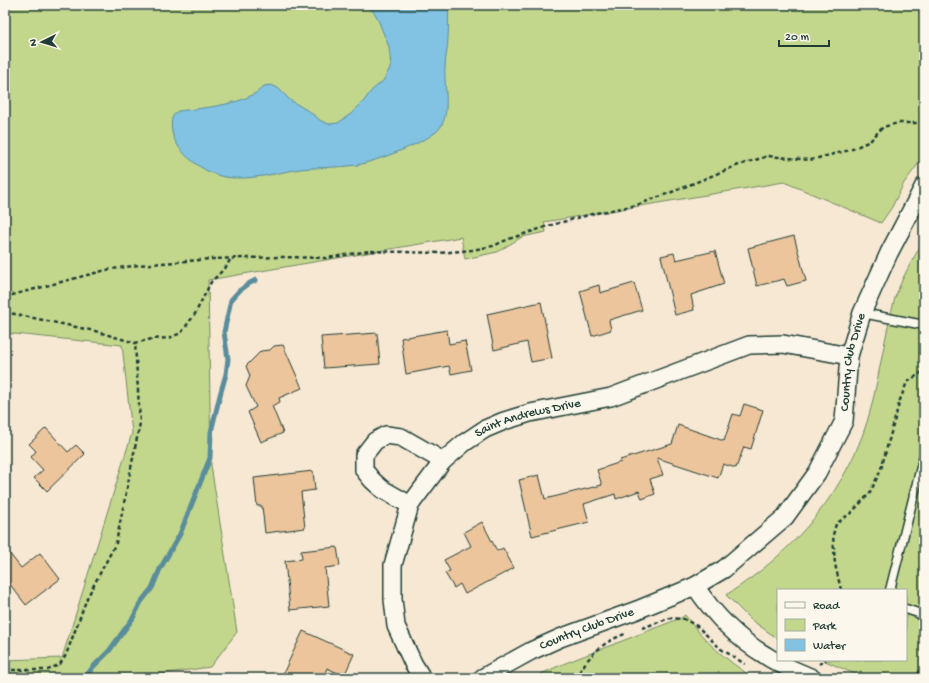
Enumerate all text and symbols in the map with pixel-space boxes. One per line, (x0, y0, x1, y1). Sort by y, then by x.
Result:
north arrow (22, 22, 62, 62)
scale bar (779, 22, 829, 48)
text: 20 m (785, 31, 810, 45)
text: N (28, 39, 40, 47)
street label: Country Club Drive (837, 311, 869, 412)
street label: Saint Andrews Drive (472, 396, 582, 441)
legend (777, 589, 907, 661)
text: Road (813, 600, 840, 614)
street label: Country Club Drive (537, 604, 636, 654)
text: Park (812, 620, 838, 634)
text: Water (813, 640, 847, 654)

